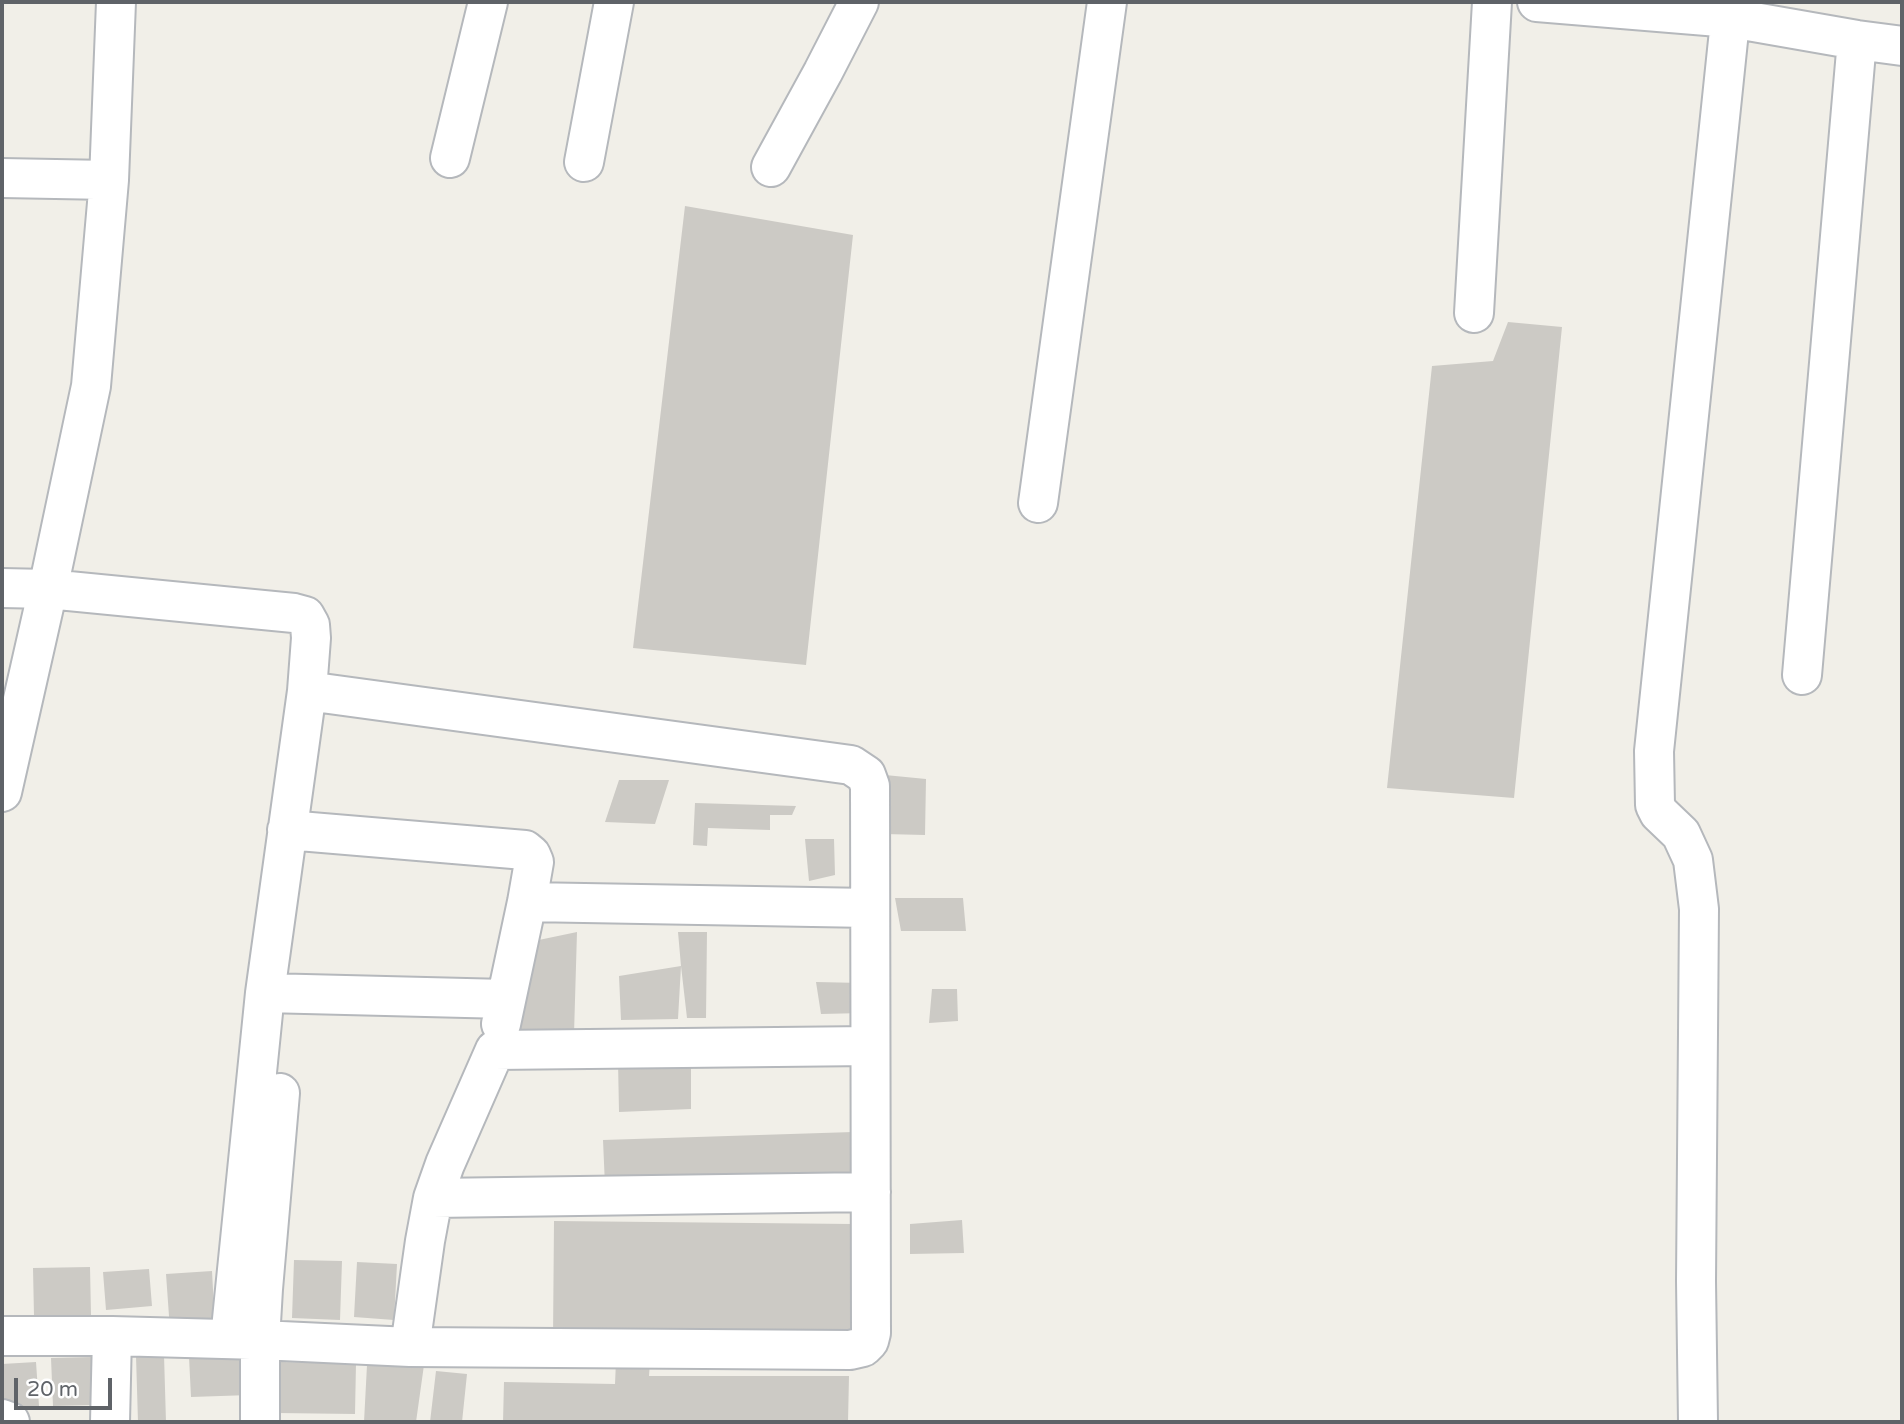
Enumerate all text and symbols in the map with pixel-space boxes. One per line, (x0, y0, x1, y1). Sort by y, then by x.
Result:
scale bar (18, 1364, 116, 1408)
text: 20 m (27, 1377, 78, 1402)

